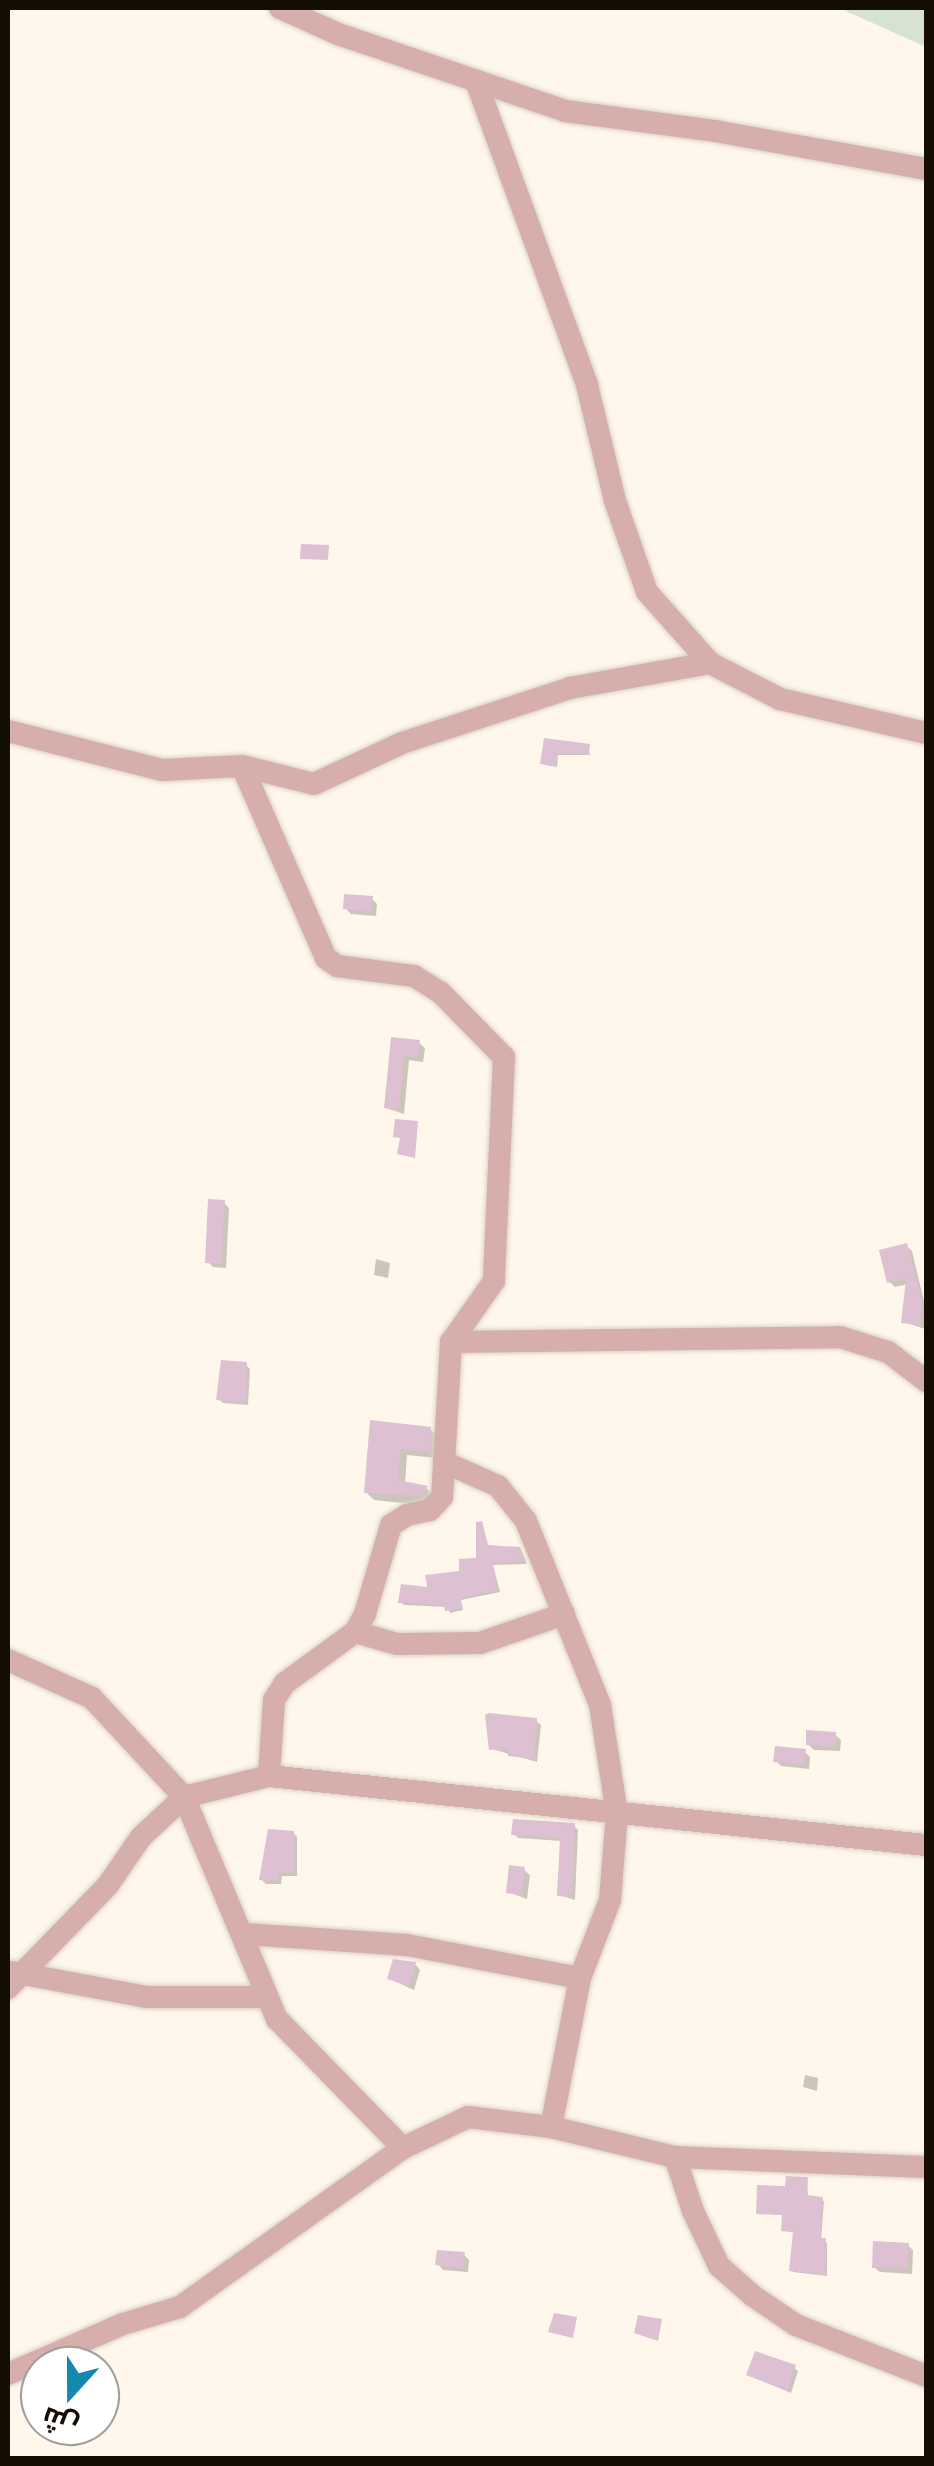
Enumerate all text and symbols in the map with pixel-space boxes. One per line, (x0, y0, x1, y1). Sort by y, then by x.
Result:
north arrow (20, 2346, 120, 2446)
text: ش (37, 2402, 82, 2444)

